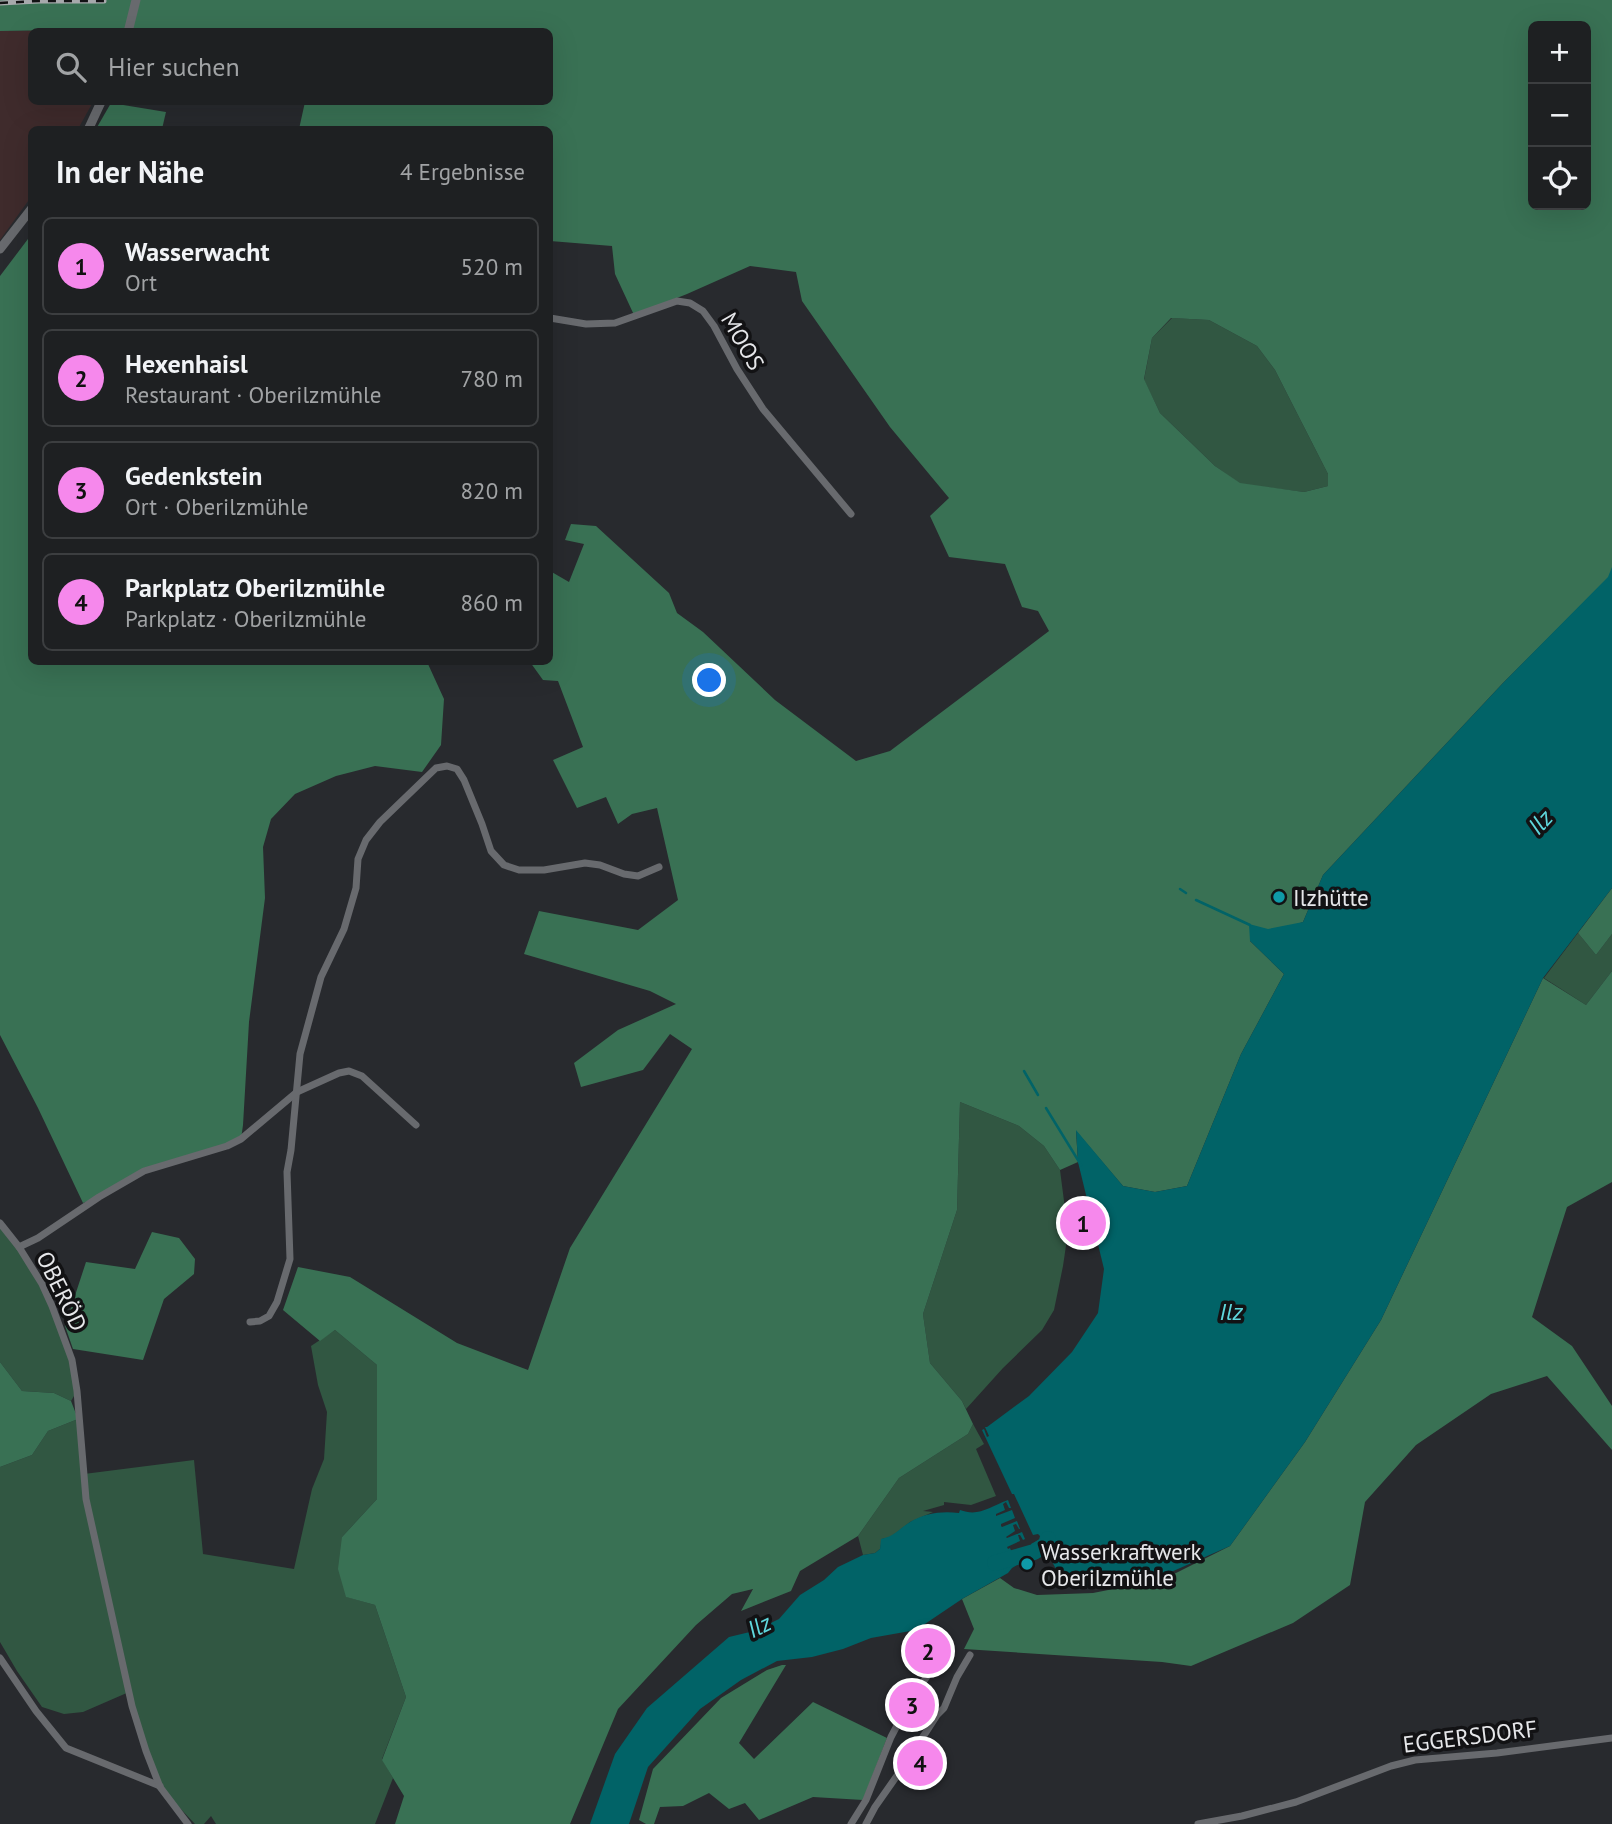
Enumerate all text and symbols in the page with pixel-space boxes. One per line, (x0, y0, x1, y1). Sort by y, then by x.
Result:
map controls (1528, 21, 1591, 210)
button: + (1528, 21, 1591, 84)
search box (28, 28, 553, 105)
icon: search (52, 48, 90, 86)
text: Hier suchen (108, 50, 240, 83)
button: − (1528, 84, 1591, 147)
button: locate (1528, 147, 1591, 210)
text: In der Nähe (56, 152, 204, 191)
text: 4 Ergebnisse (400, 157, 525, 186)
text: Wasserwacht (125, 235, 269, 268)
text: 1 (74, 252, 88, 281)
text: 520 m (461, 252, 523, 281)
text: Ort (125, 268, 157, 297)
street label: MOOS (715, 307, 771, 375)
text: Hexenhaisl (125, 347, 248, 380)
text: 2 (74, 364, 88, 393)
text: 780 m (461, 364, 523, 393)
text: Restaurant · Oberilzmühle (125, 380, 381, 409)
text: Gedenkstein (125, 459, 263, 492)
text: 3 (74, 476, 88, 505)
text: 820 m (461, 476, 523, 505)
text: Ort · Oberilzmühle (125, 492, 308, 521)
text: Parkplatz Oberilzmühle (125, 571, 385, 604)
text: 4 (74, 588, 88, 617)
text: 860 m (461, 588, 523, 617)
text: Parkplatz · Oberilzmühle (125, 604, 367, 633)
your location (692, 663, 726, 697)
water label: Ilz (1521, 802, 1560, 841)
place label: Ilzhütte (1293, 883, 1369, 912)
marker: Ilzhütte (1271, 889, 1287, 905)
pin: 1 (1060, 1197, 1106, 1249)
street label: OBERÖD (30, 1246, 94, 1336)
water label: Ilz (1219, 1296, 1243, 1327)
place label: Wasserkraftwerk Oberilzmühle (1041, 1537, 1202, 1592)
marker: Wasserkraftwerk Oberilzmühle (1019, 1556, 1035, 1572)
water label: Ilz (742, 1607, 777, 1645)
pin: 2 (905, 1625, 951, 1677)
pin: 3 (889, 1679, 935, 1731)
street label: EGGERSDORF (1401, 1713, 1539, 1759)
pin: 4 (897, 1737, 943, 1789)

